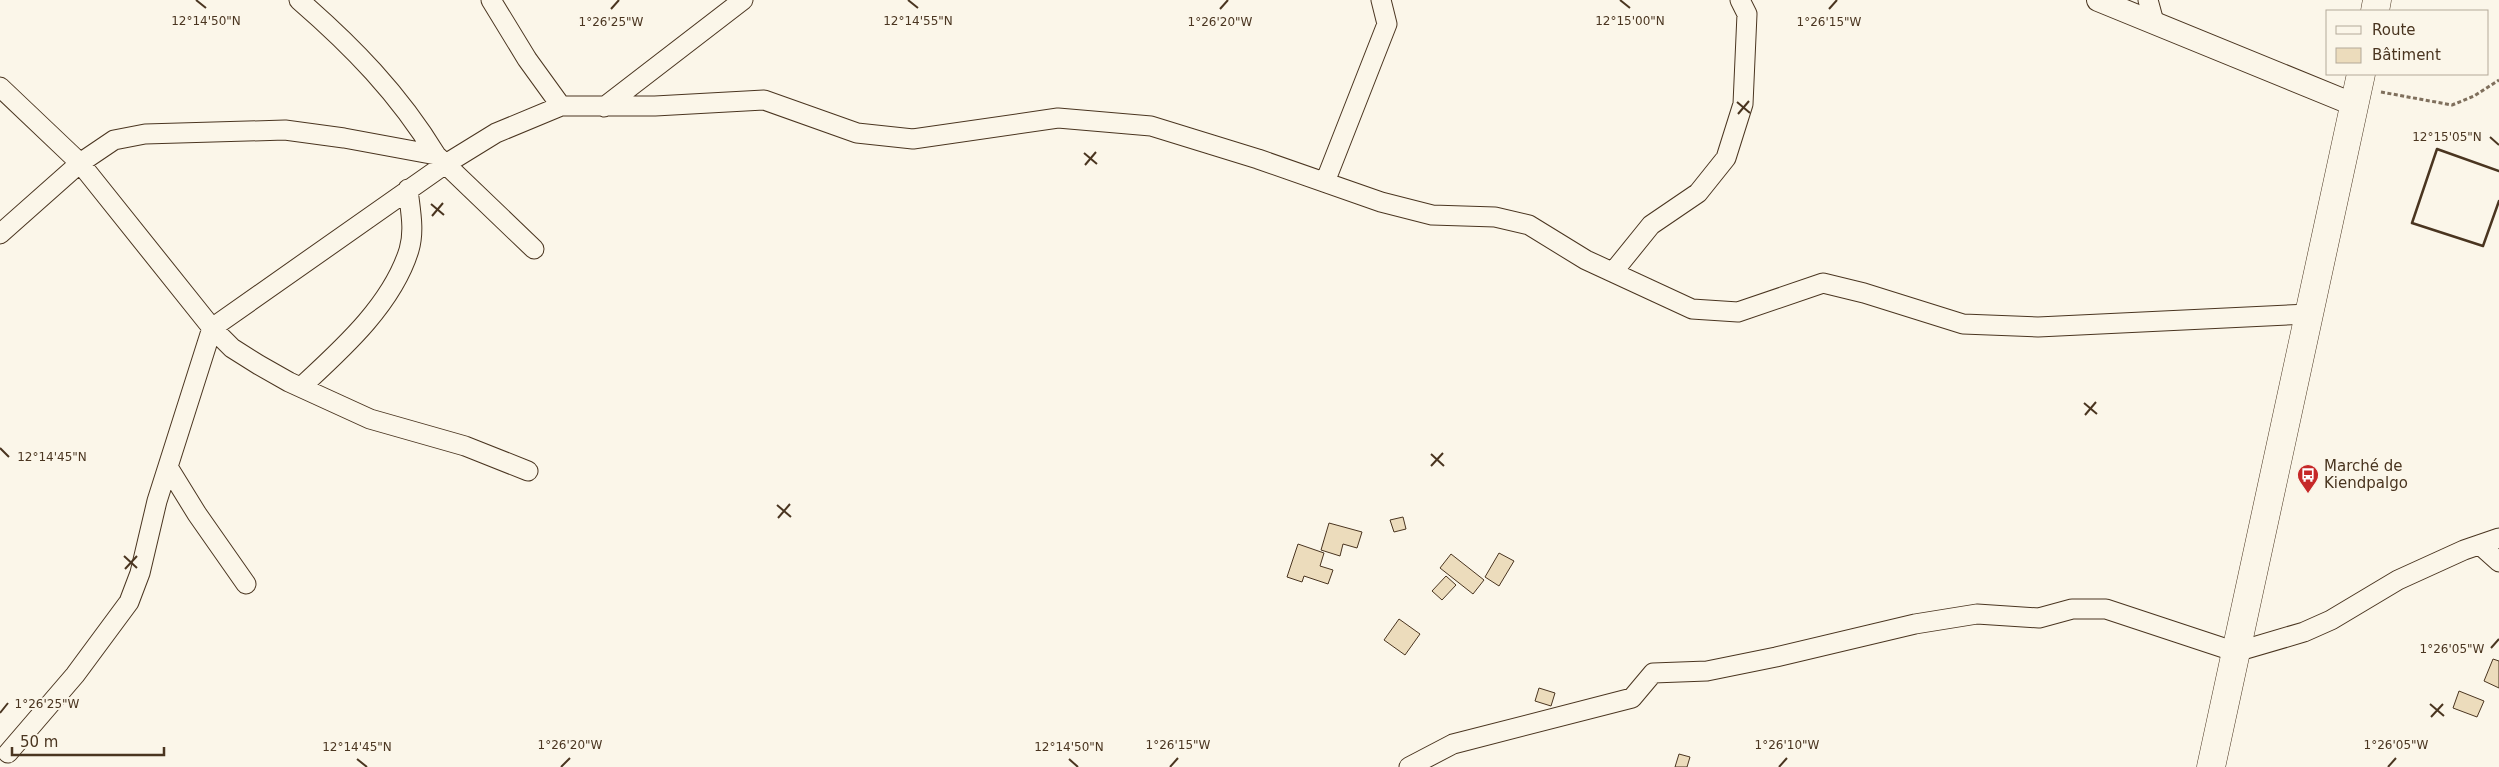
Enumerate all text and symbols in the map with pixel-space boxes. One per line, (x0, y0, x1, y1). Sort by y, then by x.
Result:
legend (2326, 10, 2489, 75)
text: 12°14'50"N (171, 14, 241, 28)
text: 12°14'55"N (883, 14, 953, 28)
text: 12°15'00"N (1595, 14, 1665, 28)
text: 1°26'25"W (579, 15, 644, 29)
text: 1°26'20"W (1188, 15, 1253, 29)
text: 1°26'15"W (1797, 15, 1862, 29)
text: Route (2372, 21, 2416, 39)
text: Bâtiment (2372, 46, 2441, 64)
text: 12°15'05"N (2412, 130, 2482, 144)
text: 12°14'45"N (17, 450, 87, 464)
place label: Marché de Kiendpalgo (2324, 457, 2408, 492)
bus stop icon: Marché de Kiendpalgo (2296, 463, 2320, 494)
text: 1°26'05"W (2420, 642, 2485, 656)
text: 1°26'25"W (15, 697, 80, 711)
scale bar (12, 724, 165, 756)
text: 50 m (20, 733, 58, 751)
text: 1°26'20"W (538, 738, 603, 752)
text: 1°26'15"W (1146, 738, 1211, 752)
text: 1°26'10"W (1755, 738, 1820, 752)
text: 1°26'05"W (2364, 738, 2429, 752)
text: 12°14'45"N (322, 740, 392, 754)
text: 12°14'50"N (1034, 740, 1104, 754)

